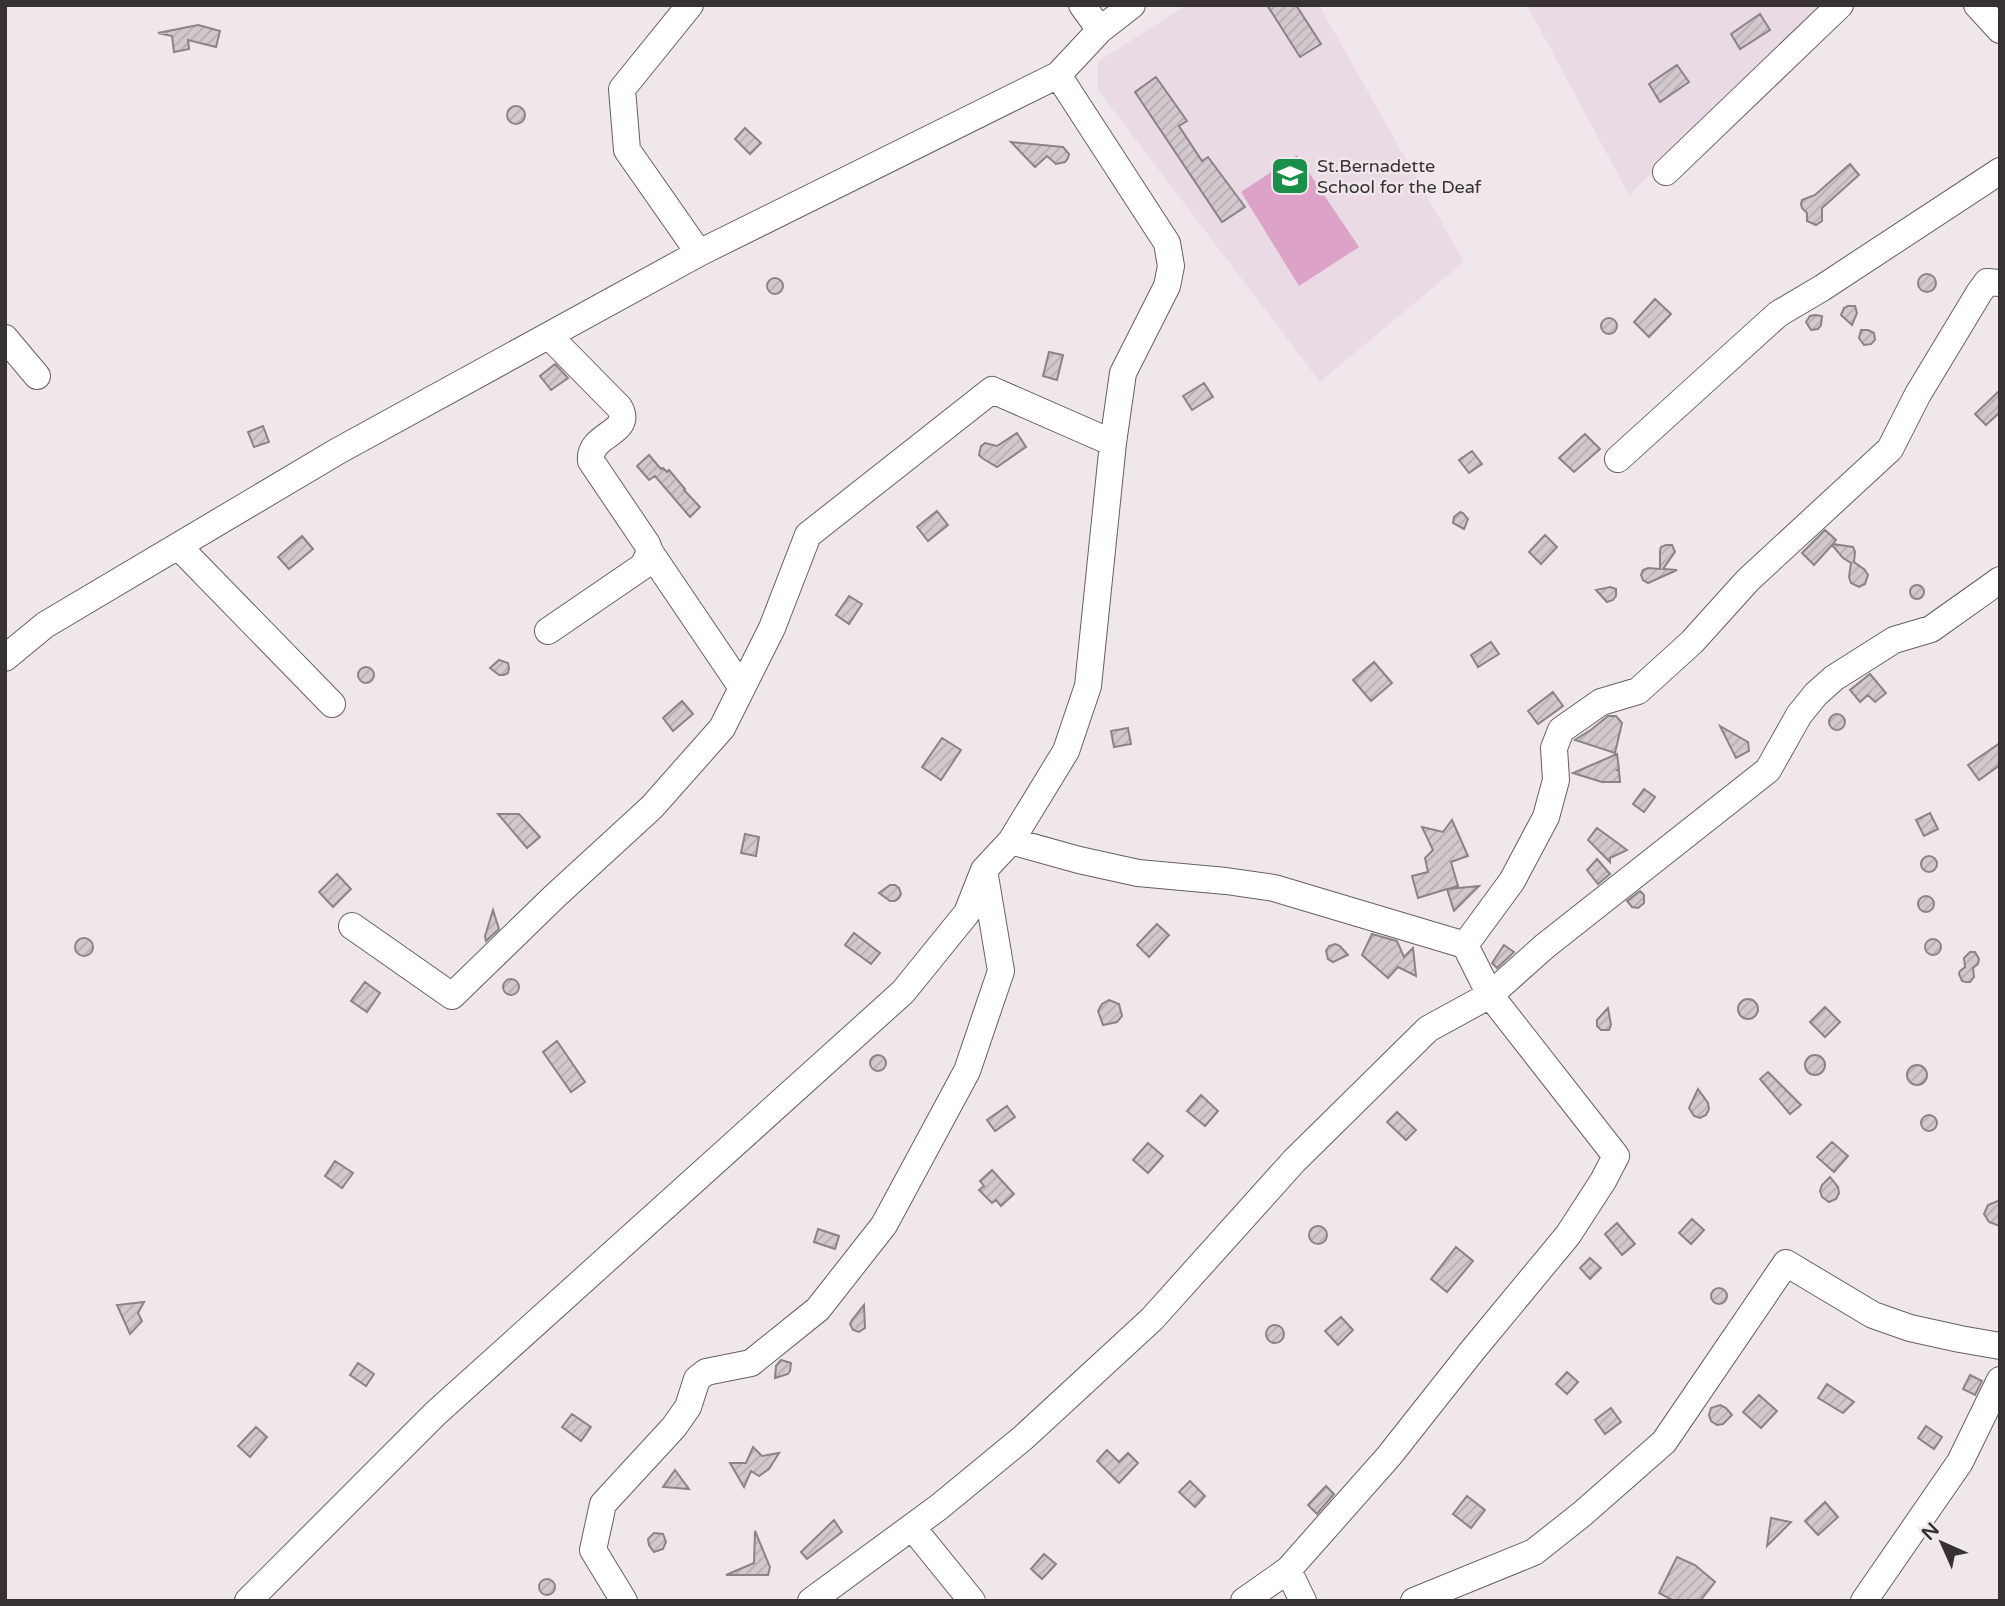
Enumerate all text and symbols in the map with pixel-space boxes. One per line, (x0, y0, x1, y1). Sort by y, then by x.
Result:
school or university icon: St.Bernadette School for the Deaf (1269, 155, 1311, 197)
place label: St.Bernadette School for the Deaf (1317, 155, 1482, 198)
north arrow (1907, 1508, 1977, 1578)
text: N (1918, 1519, 1944, 1545)

